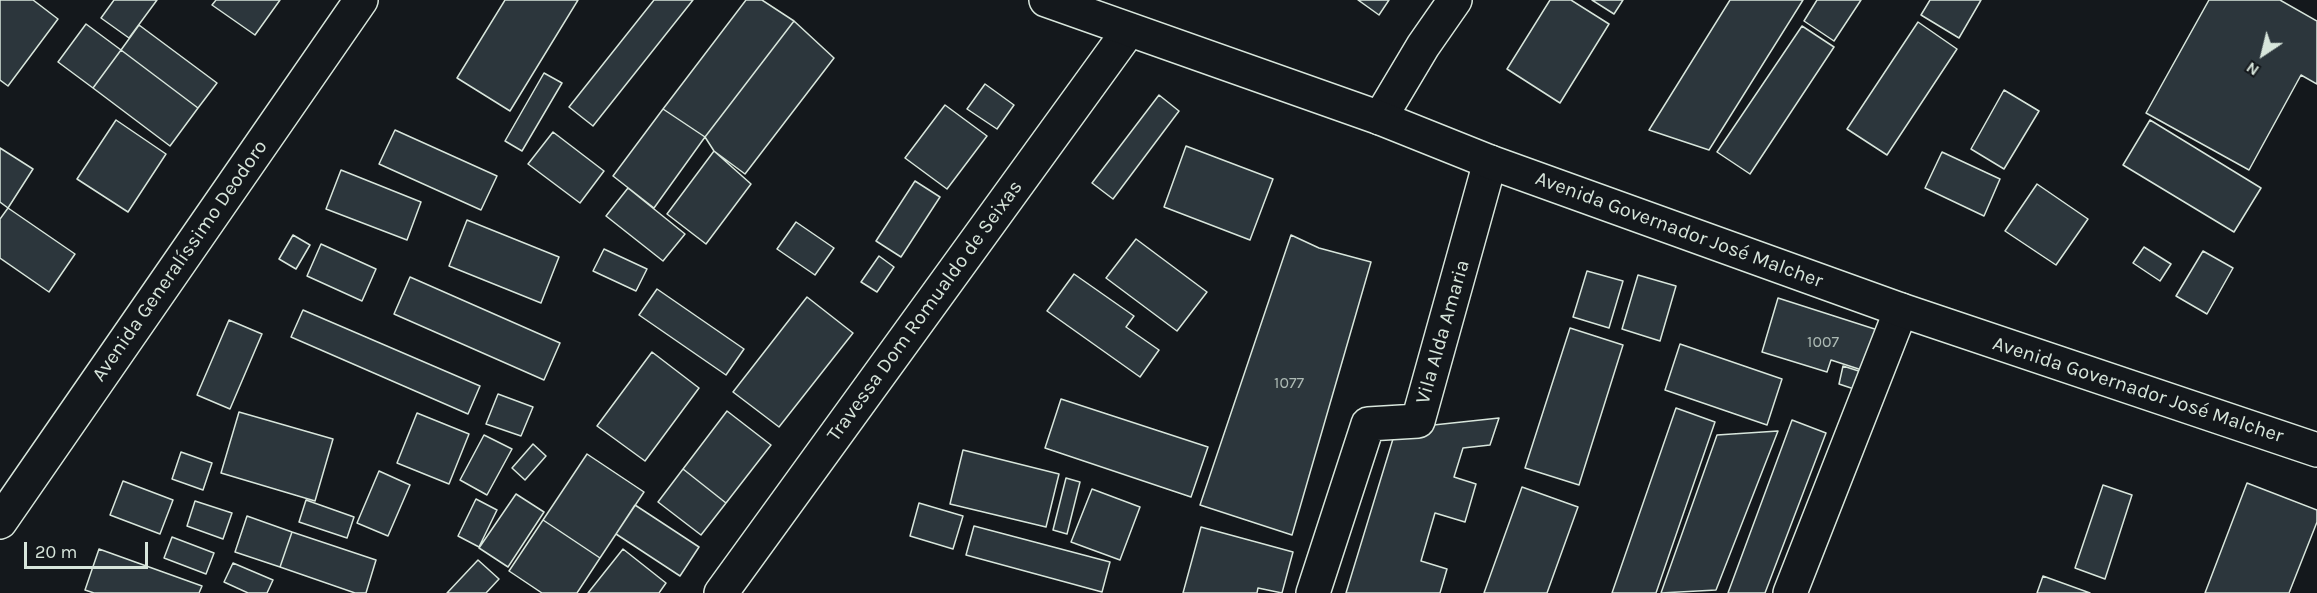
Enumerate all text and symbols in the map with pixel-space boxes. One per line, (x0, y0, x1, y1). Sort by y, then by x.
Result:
north arrow (2233, 24, 2293, 84)
text: N (2242, 58, 2263, 80)
street label: Avenida Generalíssimo Deodoro (87, 136, 273, 386)
street label: Avenida Governador José Malcher (1532, 167, 1826, 293)
street label: Travessa Dom Romualdo de Seixas (822, 176, 1028, 446)
street label: Vila Alda Amaria (1411, 257, 1475, 407)
house number: 1007 (1807, 332, 1839, 352)
street label: Avenida Governador José Malcher (1990, 332, 2286, 448)
house number: 1077 (1274, 373, 1304, 393)
scale bar (27, 530, 152, 568)
text: 20 m (35, 541, 77, 563)

